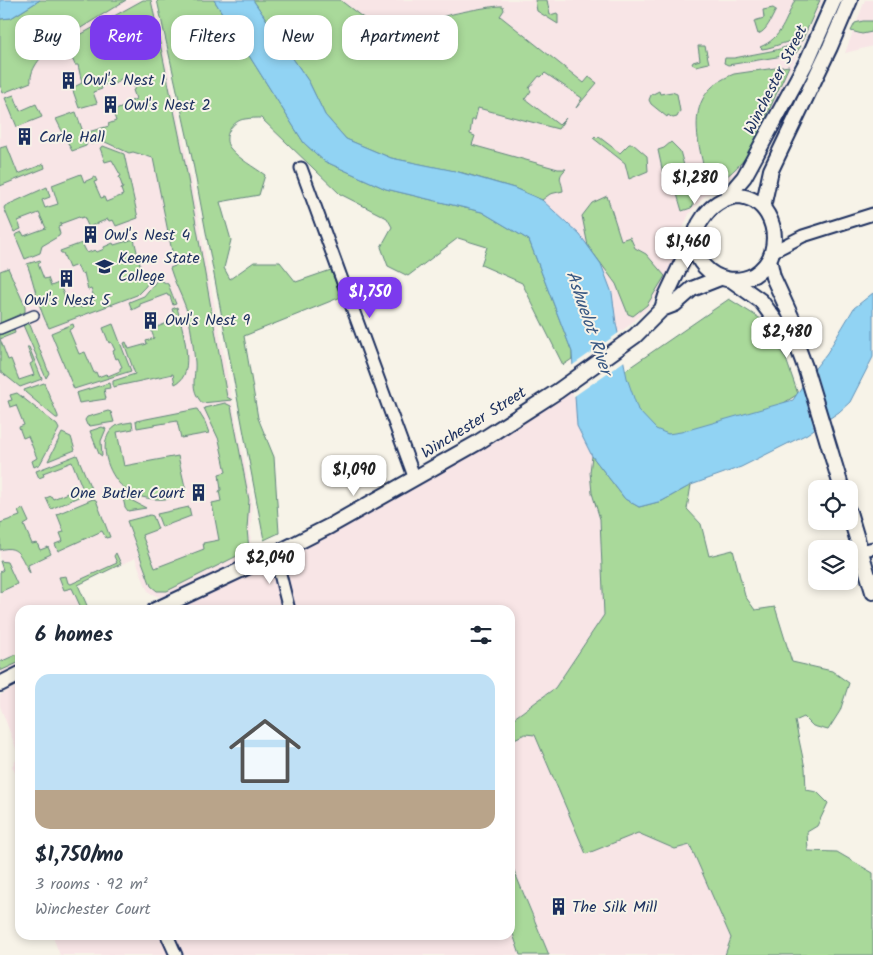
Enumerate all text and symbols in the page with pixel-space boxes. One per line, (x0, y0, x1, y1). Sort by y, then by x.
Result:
chip: Buy (15, 15, 80, 60)
chip: Rent (90, 15, 161, 60)
chip: Filters (171, 15, 254, 60)
chip: New (264, 15, 332, 60)
chip: Apartment (342, 15, 458, 60)
street label: Winchester Street (738, 20, 815, 139)
place label: Owl's Nest 1 (83, 68, 166, 93)
building icon: Owl's Nest 1 (59, 70, 79, 90)
place label: Owl's Nest 2 (124, 93, 211, 118)
building icon: Owl's Nest 2 (100, 95, 120, 115)
place label: Carle Hall (39, 125, 105, 150)
building icon: Carle Hall (15, 127, 35, 147)
pin: $1,280 (654, 162, 736, 205)
text: $1,280 (672, 166, 718, 191)
place label: Owl's Nest 4 (104, 223, 191, 248)
building icon: Owl's Nest 4 (80, 225, 100, 245)
pin: $1,460 (647, 226, 729, 269)
text: $1,460 (666, 230, 710, 255)
place label: Keene State College (118, 246, 200, 289)
school or university icon: Keene State College (94, 257, 114, 277)
water label: Ashuelot River (557, 267, 621, 383)
building icon: Owl's Nest 5 (57, 269, 77, 289)
pin: $1,750 (329, 276, 411, 319)
text: $1,750 (349, 280, 391, 305)
place label: Owl's Nest 5 (24, 288, 111, 313)
place label: Owl's Nest 9 (165, 308, 251, 333)
building icon: Owl's Nest 9 (141, 310, 161, 330)
pin: $2,480 (746, 316, 828, 359)
text: $2,480 (762, 320, 812, 345)
street label: Winchester Street (416, 380, 532, 465)
pin: $1,090 (313, 454, 395, 497)
text: $1,090 (332, 458, 376, 483)
map controls (808, 480, 858, 590)
button: locate (808, 480, 858, 530)
place label: One Butler Court (70, 481, 186, 506)
building icon: One Butler Court (189, 483, 209, 503)
button: layers (808, 540, 858, 590)
pin: $2,040 (229, 542, 311, 585)
text: $2,040 (246, 546, 294, 571)
text: 6 homes (35, 619, 113, 652)
icon: filters (467, 621, 495, 649)
icon: home (220, 706, 310, 796)
text: $1,750/mo (35, 839, 123, 872)
text: 3 rooms · 92 m² (35, 872, 148, 897)
place label: The Silk Mill (572, 895, 657, 920)
text: Winchester Court (35, 897, 151, 922)
building icon: The Silk Mill (548, 897, 568, 917)

